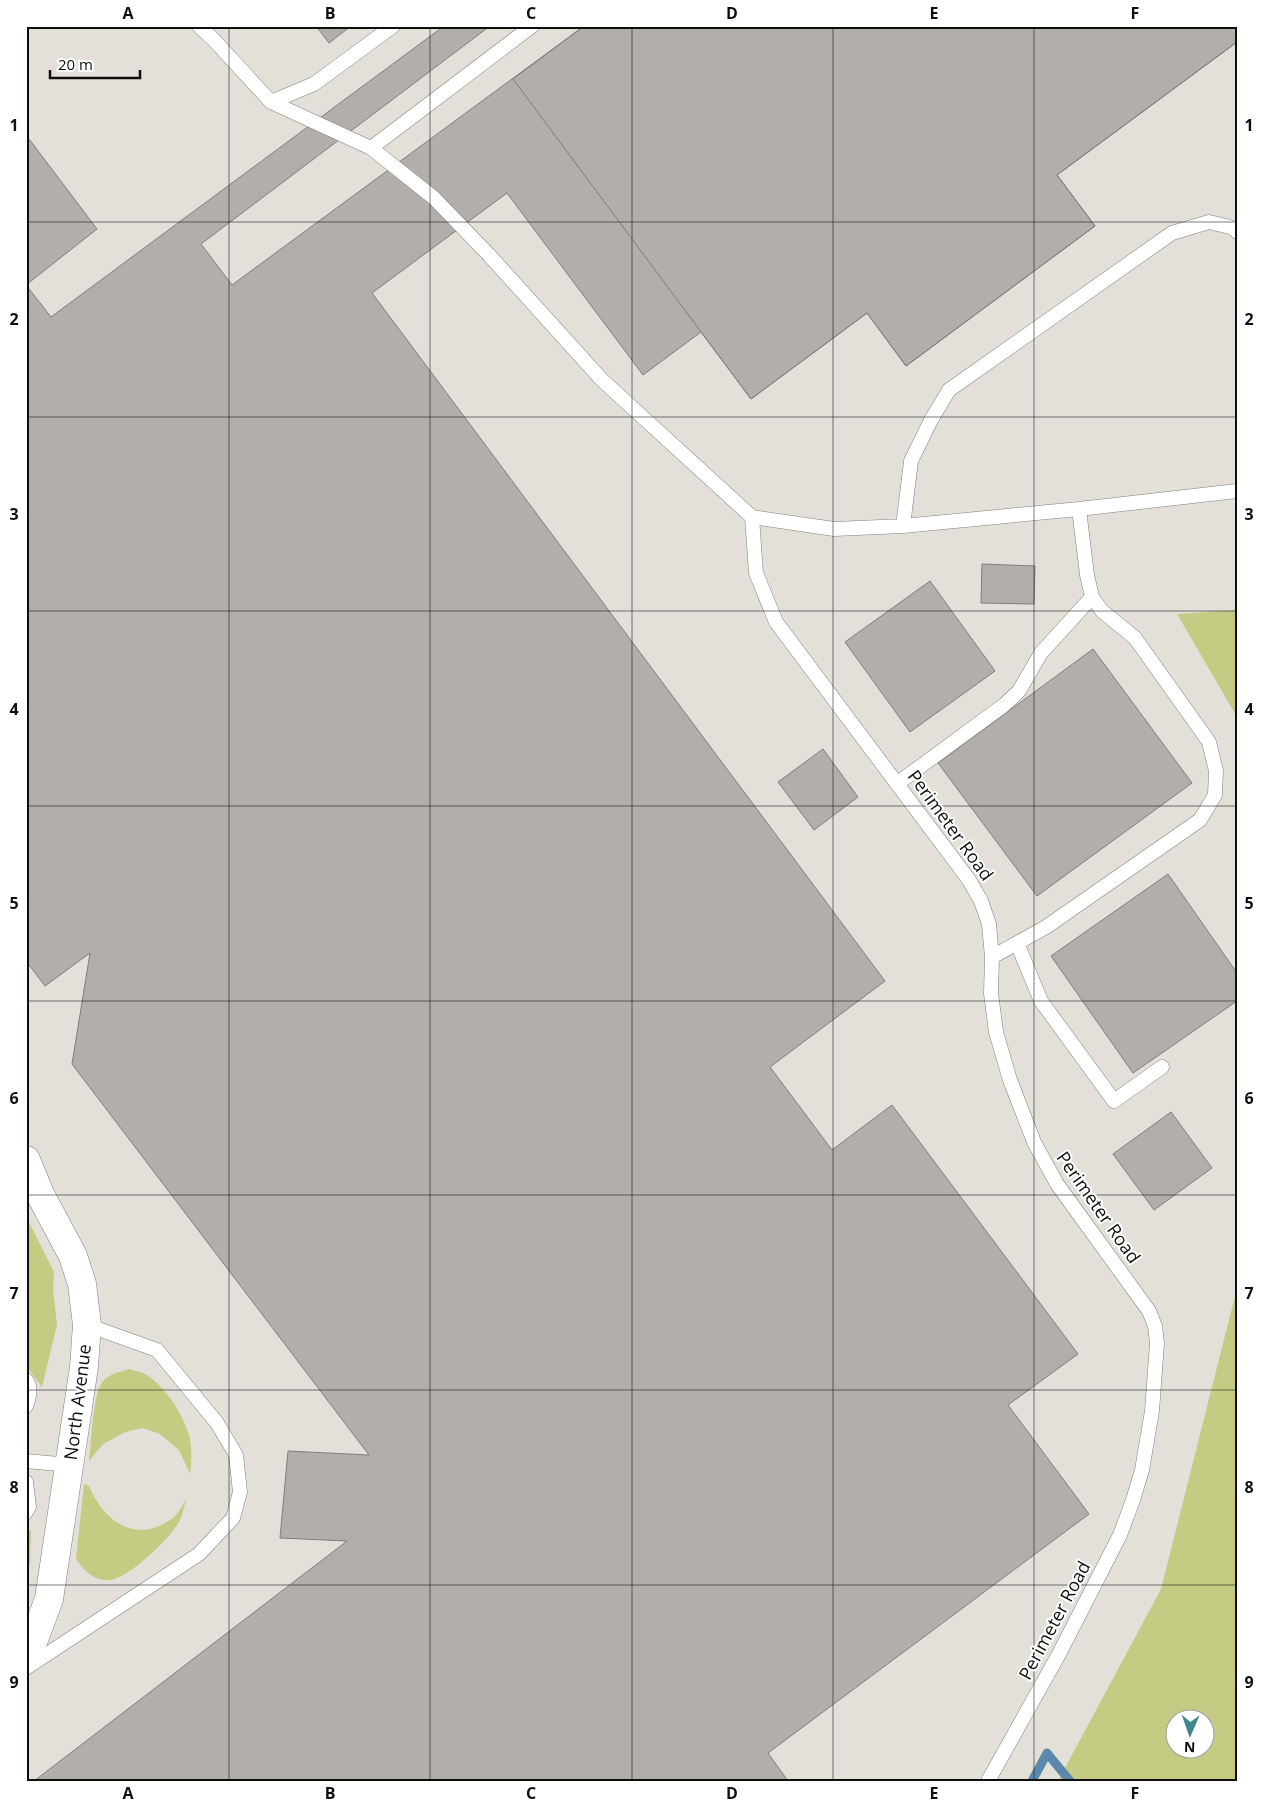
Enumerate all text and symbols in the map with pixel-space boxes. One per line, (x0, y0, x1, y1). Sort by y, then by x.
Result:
text: A (122, 2, 134, 24)
text: B (325, 2, 335, 24)
text: C (526, 2, 536, 24)
text: D (726, 2, 738, 24)
text: E (930, 2, 939, 24)
text: F (1131, 2, 1139, 24)
scale bar (50, 48, 140, 80)
text: 20 m (58, 54, 93, 74)
text: 1 (9, 114, 19, 136)
text: 1 (1244, 114, 1254, 136)
text: 2 (9, 308, 19, 330)
text: 2 (1244, 308, 1254, 330)
text: 3 (9, 503, 19, 525)
text: 3 (1244, 503, 1254, 525)
text: 4 (9, 698, 19, 720)
text: 4 (1244, 698, 1254, 720)
street label: Perimeter Road (903, 765, 999, 885)
text: 5 (9, 892, 19, 914)
text: 5 (1244, 892, 1254, 914)
text: 6 (9, 1087, 19, 1109)
text: 6 (1244, 1087, 1254, 1109)
street label: Perimeter Road (1052, 1146, 1146, 1268)
text: 7 (9, 1282, 19, 1304)
text: 7 (1244, 1282, 1254, 1304)
street label: North Avenue (58, 1343, 96, 1461)
text: 8 (9, 1476, 19, 1498)
text: 8 (1244, 1476, 1254, 1498)
street label: Perimeter Road (1013, 1556, 1095, 1684)
text: 9 (9, 1671, 19, 1693)
text: 9 (1244, 1671, 1254, 1693)
north arrow (1166, 1710, 1216, 1760)
text: N (1184, 1738, 1196, 1757)
text: A (122, 1782, 134, 1804)
text: B (325, 1782, 335, 1804)
text: C (526, 1782, 536, 1804)
text: D (726, 1782, 738, 1804)
text: E (930, 1782, 939, 1804)
text: F (1131, 1782, 1139, 1804)

